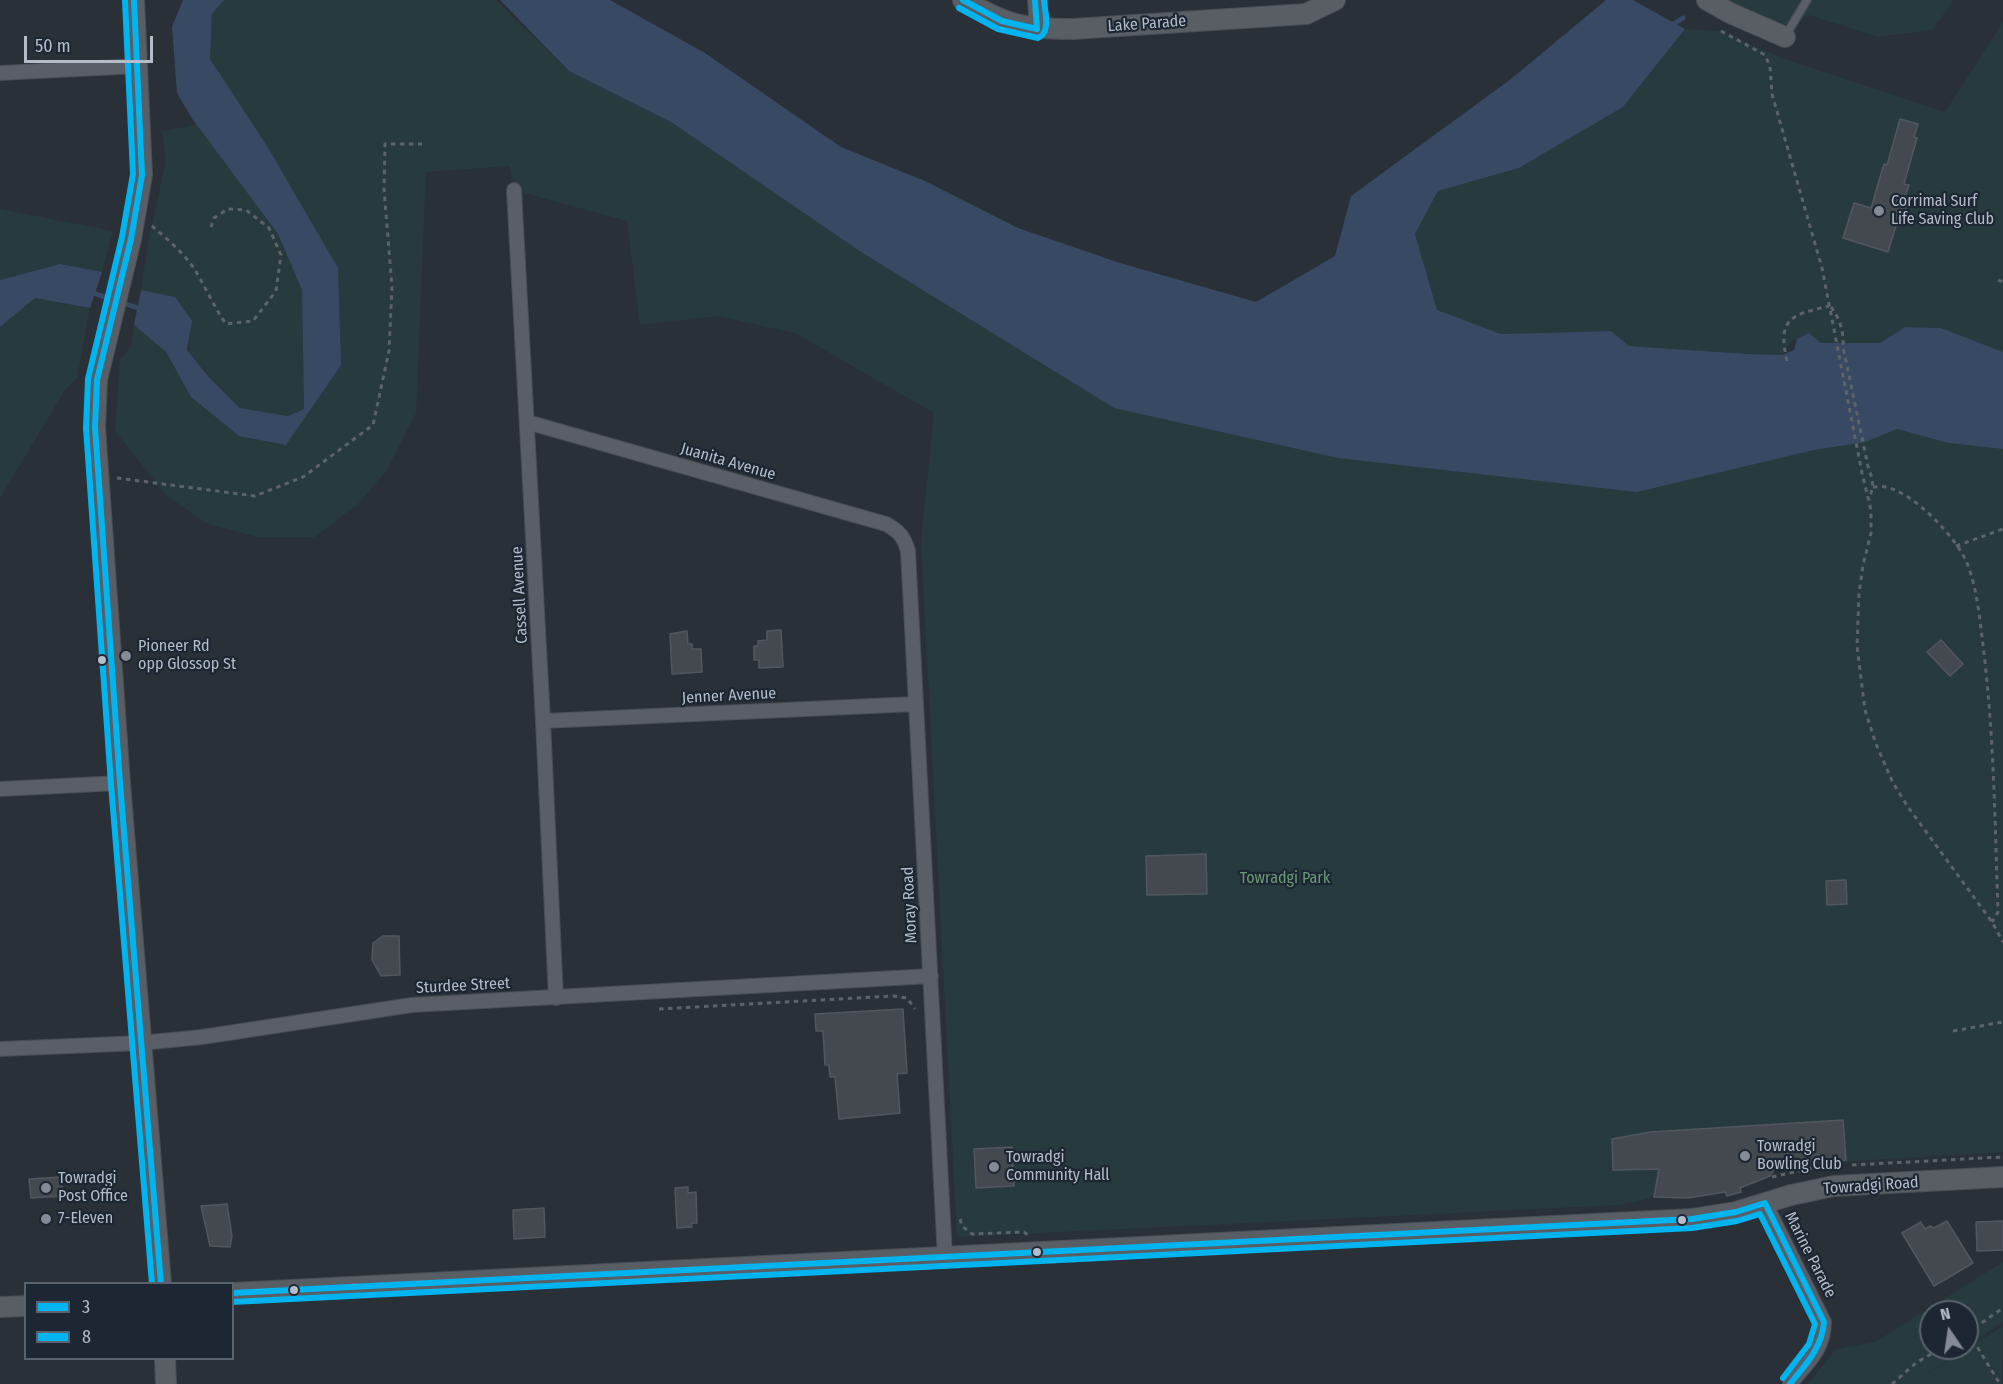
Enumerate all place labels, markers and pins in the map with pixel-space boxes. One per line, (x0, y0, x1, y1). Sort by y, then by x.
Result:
place label: Corrimal Surf Life Saving Club (1891, 192, 1994, 230)
marker: Corrimal Surf Life Saving Club (1872, 204, 1886, 218)
place label: Pioneer Rd opp Glossop St (138, 637, 236, 675)
marker: Pioneer Rd opp Glossop St (119, 649, 133, 663)
unlabelled marker (96, 654, 108, 666)
place label: Towradgi Bowling Club (1757, 1137, 1842, 1175)
place label: Towradgi Community Hall (1006, 1148, 1110, 1186)
marker: Towradgi Bowling Club (1738, 1149, 1752, 1163)
marker: Towradgi Community Hall (987, 1160, 1001, 1174)
place label: Towradgi Post Office (58, 1169, 128, 1207)
marker: Towradgi Post Office (39, 1181, 53, 1195)
place label: 7-Eleven (58, 1209, 113, 1229)
marker: 7-Eleven (39, 1212, 53, 1226)
unlabelled marker (1676, 1214, 1688, 1226)
unlabelled marker (1031, 1246, 1043, 1258)
unlabelled marker (288, 1284, 300, 1296)

